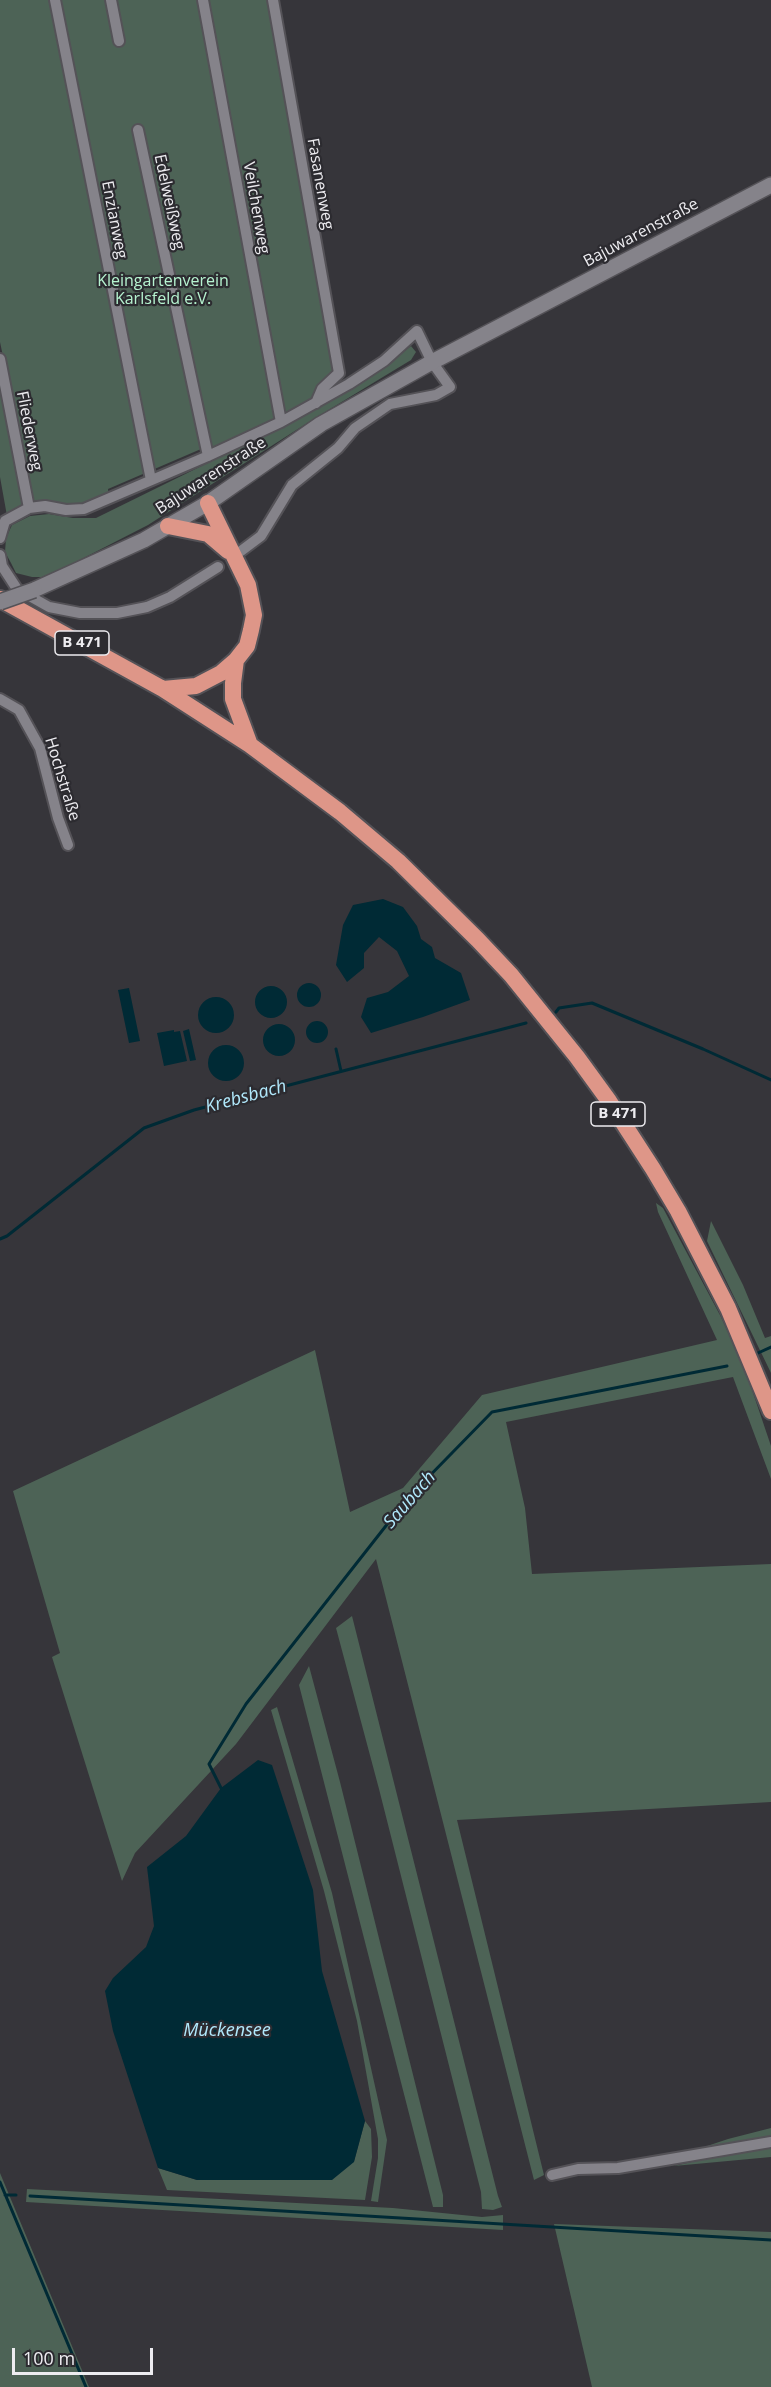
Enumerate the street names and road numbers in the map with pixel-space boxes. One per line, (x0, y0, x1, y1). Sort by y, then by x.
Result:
street label: Fasanenweg (303, 137, 337, 231)
street label: Edelweißweg (150, 152, 188, 252)
street label: Veilchenweg (238, 161, 274, 255)
street label: Enzianweg (97, 179, 131, 261)
street label: Bajuwarenstraße (580, 195, 702, 271)
street label: Fliederweg (12, 390, 46, 472)
street label: Bajuwarenstraße (152, 433, 270, 519)
road number: B 471 (55, 631, 109, 655)
street label: Hochstraße (40, 735, 84, 823)
road number: B 471 (591, 1102, 645, 1126)

